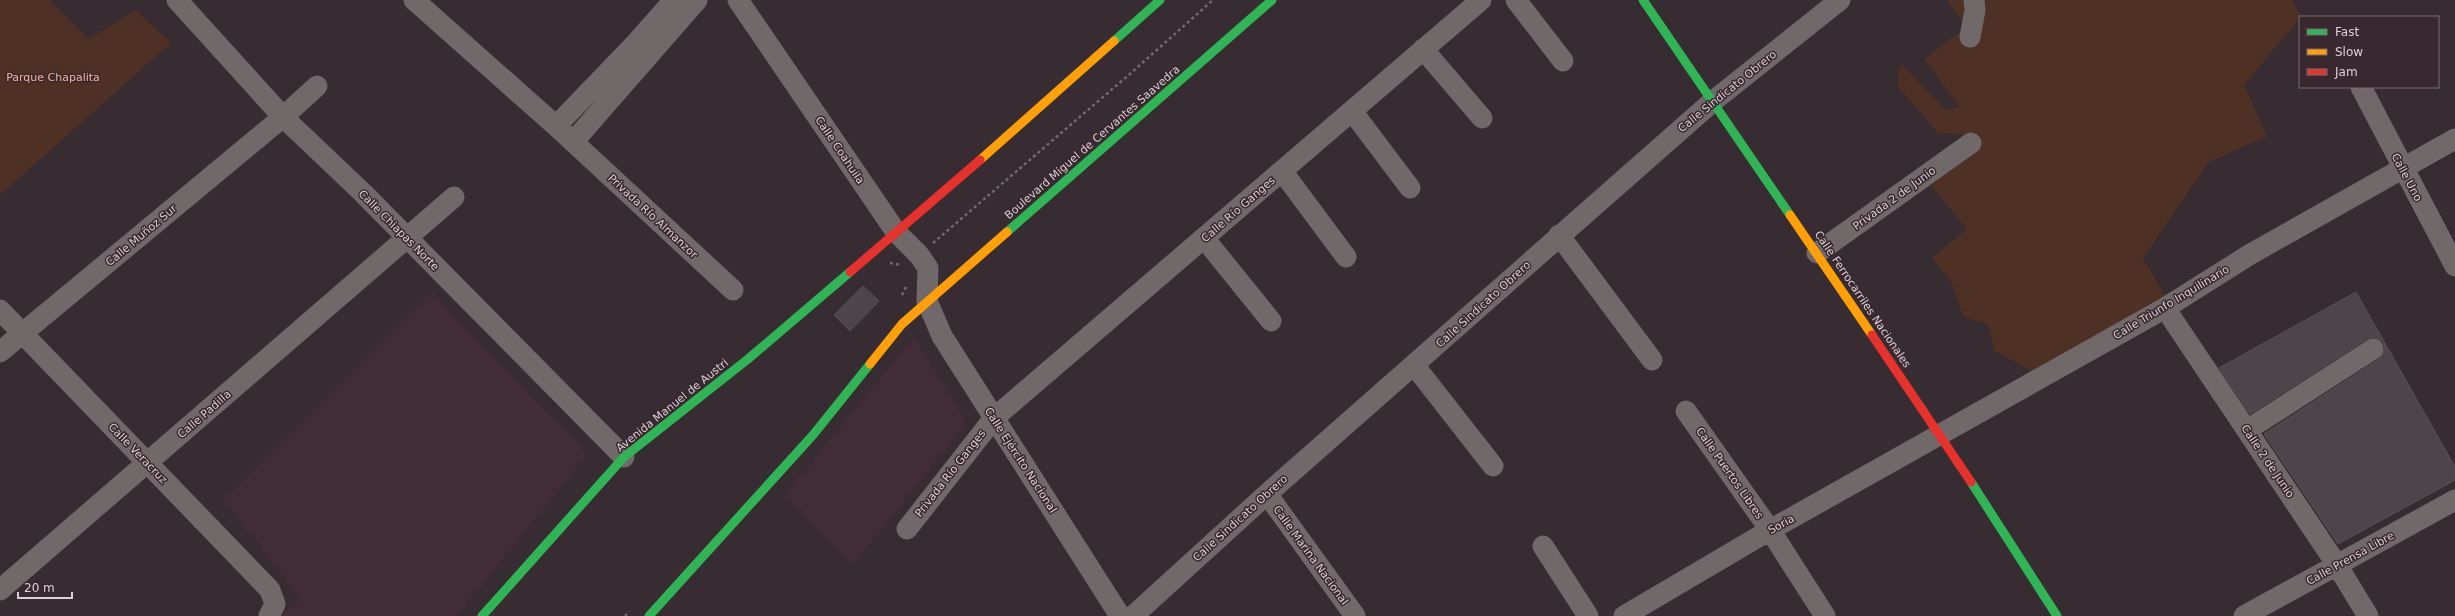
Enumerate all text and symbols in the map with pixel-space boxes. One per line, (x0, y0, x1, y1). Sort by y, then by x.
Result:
legend (2299, 16, 2439, 88)
text: Fast (2335, 25, 2359, 39)
text: Slow (2335, 45, 2363, 59)
street label: Calle Sindicato Obrero (1675, 48, 1779, 135)
street label: Boulevard Miguel de Cervantes Saavedra (1002, 63, 1183, 222)
text: Jam (2334, 65, 2358, 79)
park label: Parque Chapalita (6, 71, 100, 84)
street label: Calle Coahuila (812, 114, 867, 187)
street label: Calle Uno (2388, 151, 2425, 204)
street label: Privada 2 de Junio (1850, 164, 1938, 233)
street label: Privada Río Almanzor (605, 172, 700, 261)
street label: Calle Río Ganges (1199, 174, 1278, 245)
street label: Calle Chiapas Norte (356, 187, 442, 274)
street label: Calle Muñoz Sur (103, 202, 180, 269)
street label: Calle Ferrocarriles Nacionales (1812, 228, 1914, 370)
street label: Calle Sindicato Obrero (1433, 258, 1534, 350)
street label: Calle Triunfo Inquilinario (2111, 263, 2232, 342)
street label: Avenida Manuel de Austri (614, 356, 731, 455)
street label: Calle Padilla (175, 388, 234, 441)
street label: Calle Ejército Nacional (982, 405, 1060, 515)
street label: Calle Veracruz (106, 420, 170, 486)
street label: Calle 2 de Junio (2238, 422, 2297, 501)
street label: Calle Puertos Libres (1693, 425, 1766, 522)
street label: Privada Río Ganges (912, 427, 989, 520)
street label: Calle Sindicato Obrero (1190, 472, 1291, 564)
street label: Calle Marina Nacional (1270, 503, 1351, 607)
street label: Soria (1766, 512, 1797, 537)
street label: Calle Prensa Libre (2304, 529, 2397, 588)
scale bar (18, 574, 72, 600)
text: 20 m (24, 581, 55, 595)

